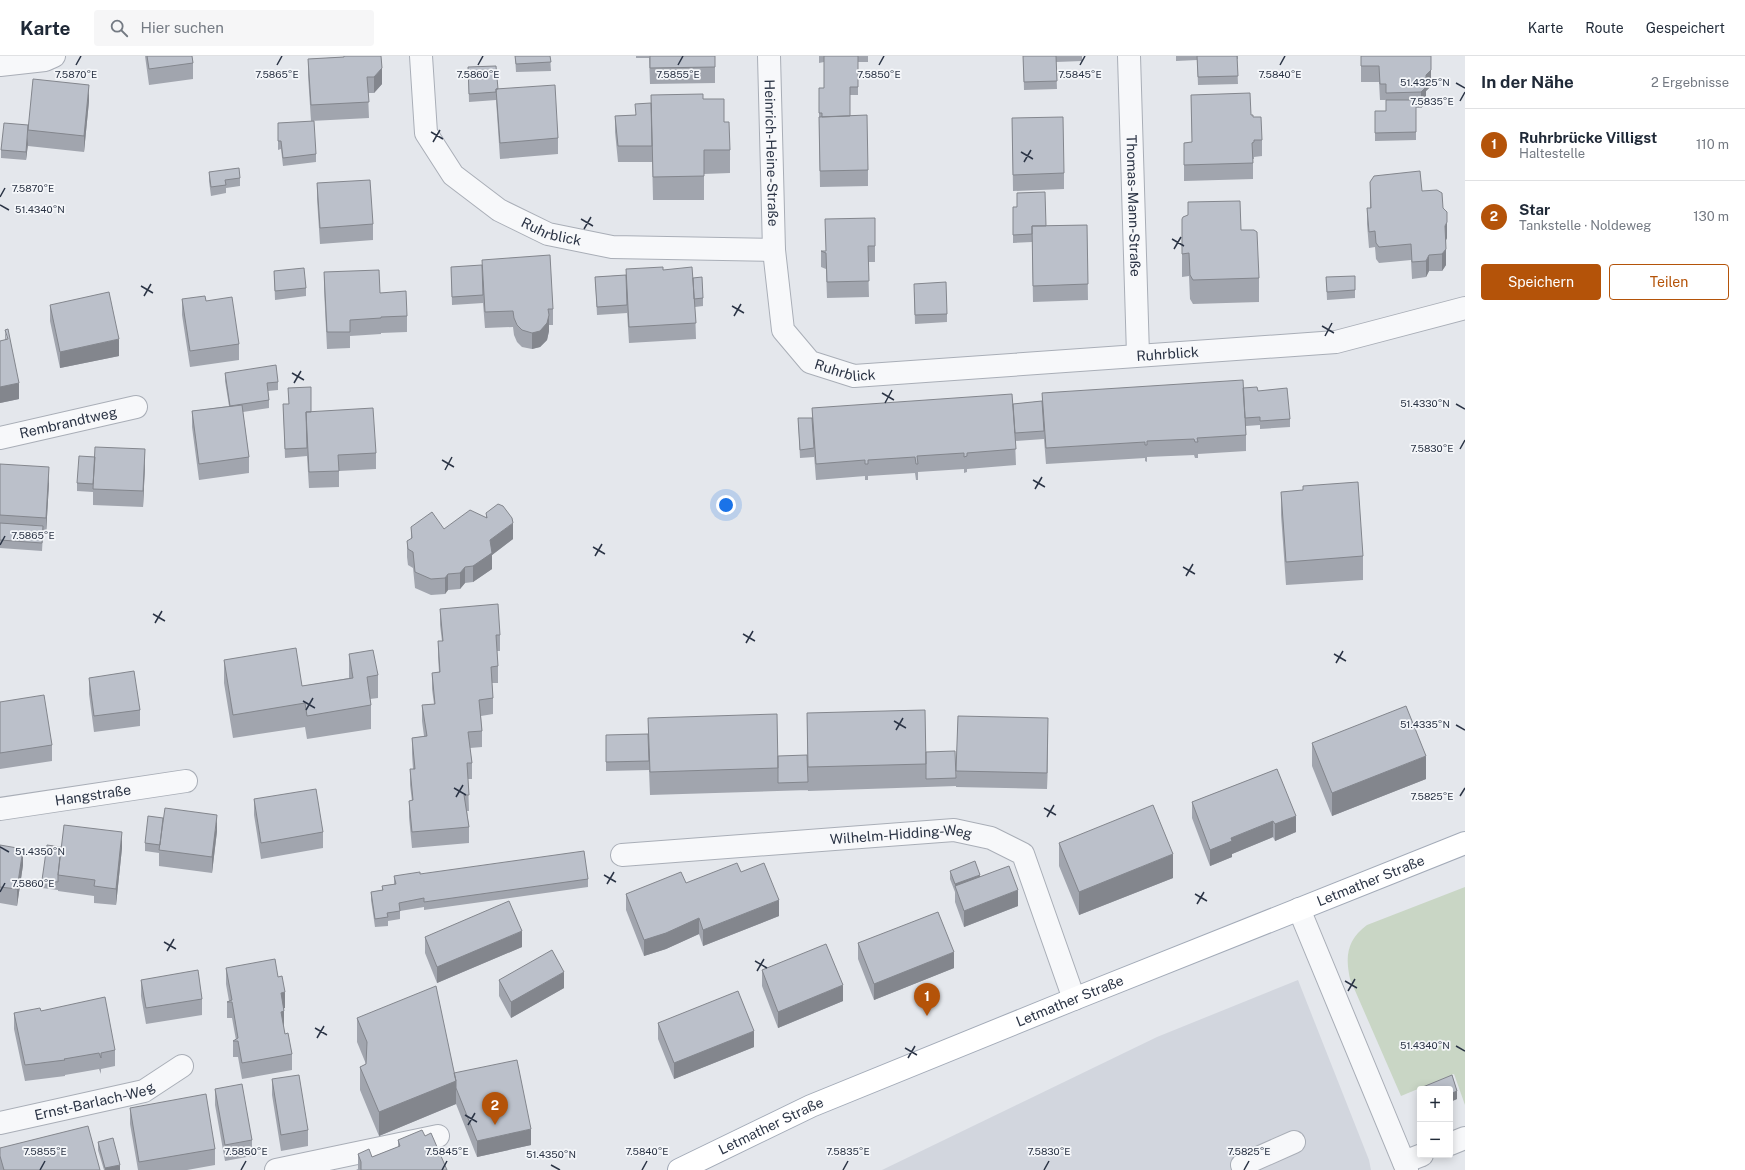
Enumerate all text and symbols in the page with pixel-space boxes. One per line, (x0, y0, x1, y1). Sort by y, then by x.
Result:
search box (94, 10, 374, 46)
text: Karte (20, 17, 70, 39)
icon: search (108, 17, 130, 39)
text: Hier suchen (140, 19, 224, 36)
text: Karte (1528, 20, 1563, 36)
text: Route (1585, 20, 1624, 36)
text: Gespeichert (1646, 20, 1725, 36)
text: 7.5870°E (55, 68, 97, 80)
text: 7.5865°E (255, 68, 299, 80)
text: 7.5860°E (457, 68, 499, 80)
text: 7.5855°E (656, 68, 700, 80)
text: 7.5850°E (857, 68, 901, 80)
text: 7.5845°E (1058, 68, 1102, 80)
text: 7.5840°E (1258, 68, 1302, 80)
text: In der Nähe (1481, 72, 1574, 92)
text: 2 Ergebnisse (1651, 75, 1729, 90)
text: 51.4325°N (1400, 76, 1450, 88)
street label: Heinrich-Heine-Straße (762, 79, 781, 227)
text: 7.5835°E (1410, 95, 1454, 107)
text: Ruhrbrücke Villigst (1519, 129, 1657, 146)
street label: Thomas-Mann-Straße (1123, 135, 1144, 277)
text: 1 (1491, 137, 1497, 152)
text: 110 m (1696, 137, 1729, 152)
text: Haltestelle (1519, 146, 1585, 161)
text: 7.5870°E (12, 182, 54, 194)
text: Star (1519, 201, 1550, 218)
text: 51.4340°N (15, 203, 65, 215)
text: 2 (1490, 209, 1498, 224)
text: 130 m (1693, 209, 1729, 224)
street label: Ruhrblick (519, 214, 583, 249)
text: Tankstelle · Noldeweg (1519, 218, 1651, 233)
button: Speichern (1481, 264, 1601, 300)
button: Teilen (1609, 264, 1729, 300)
street label: Ruhrblick (1136, 344, 1200, 364)
street label: Ruhrblick (813, 356, 876, 384)
text: 51.4330°N (1400, 397, 1450, 409)
street label: Rembrandtweg (18, 403, 119, 441)
text: 7.5830°E (1410, 442, 1454, 454)
your location (716, 495, 736, 515)
text: 7.5865°E (11, 529, 55, 541)
text: 51.4335°N (1400, 718, 1450, 730)
street label: Hangstraße (54, 781, 132, 809)
text: 7.5825°E (1410, 790, 1454, 802)
street label: Wilhelm-Hidding-Weg (829, 822, 974, 847)
text: 51.4350°N (15, 845, 65, 857)
street label: Letmather Straße (1314, 852, 1427, 909)
text: 7.5860°E (12, 877, 54, 889)
street label: Letmather Straße (1014, 972, 1126, 1030)
pin: 1 (914, 983, 940, 1016)
text: 51.4340°N (1400, 1039, 1450, 1051)
street label: Ernst-Barlach-Weg (33, 1078, 158, 1123)
map controls (1417, 1086, 1453, 1158)
button: + (1417, 1086, 1453, 1122)
pin: 2 (482, 1092, 508, 1125)
street label: Letmather Straße (716, 1094, 826, 1158)
button: − (1417, 1122, 1453, 1158)
text: 7.5855°E (23, 1145, 67, 1157)
text: 7.5850°E (224, 1145, 268, 1157)
text: 7.5845°E (425, 1145, 469, 1157)
text: 7.5840°E (625, 1145, 669, 1157)
text: 7.5835°E (826, 1145, 870, 1157)
text: 7.5830°E (1027, 1145, 1071, 1157)
text: 7.5825°E (1227, 1145, 1271, 1157)
text: 51.4350°N (526, 1148, 576, 1160)

